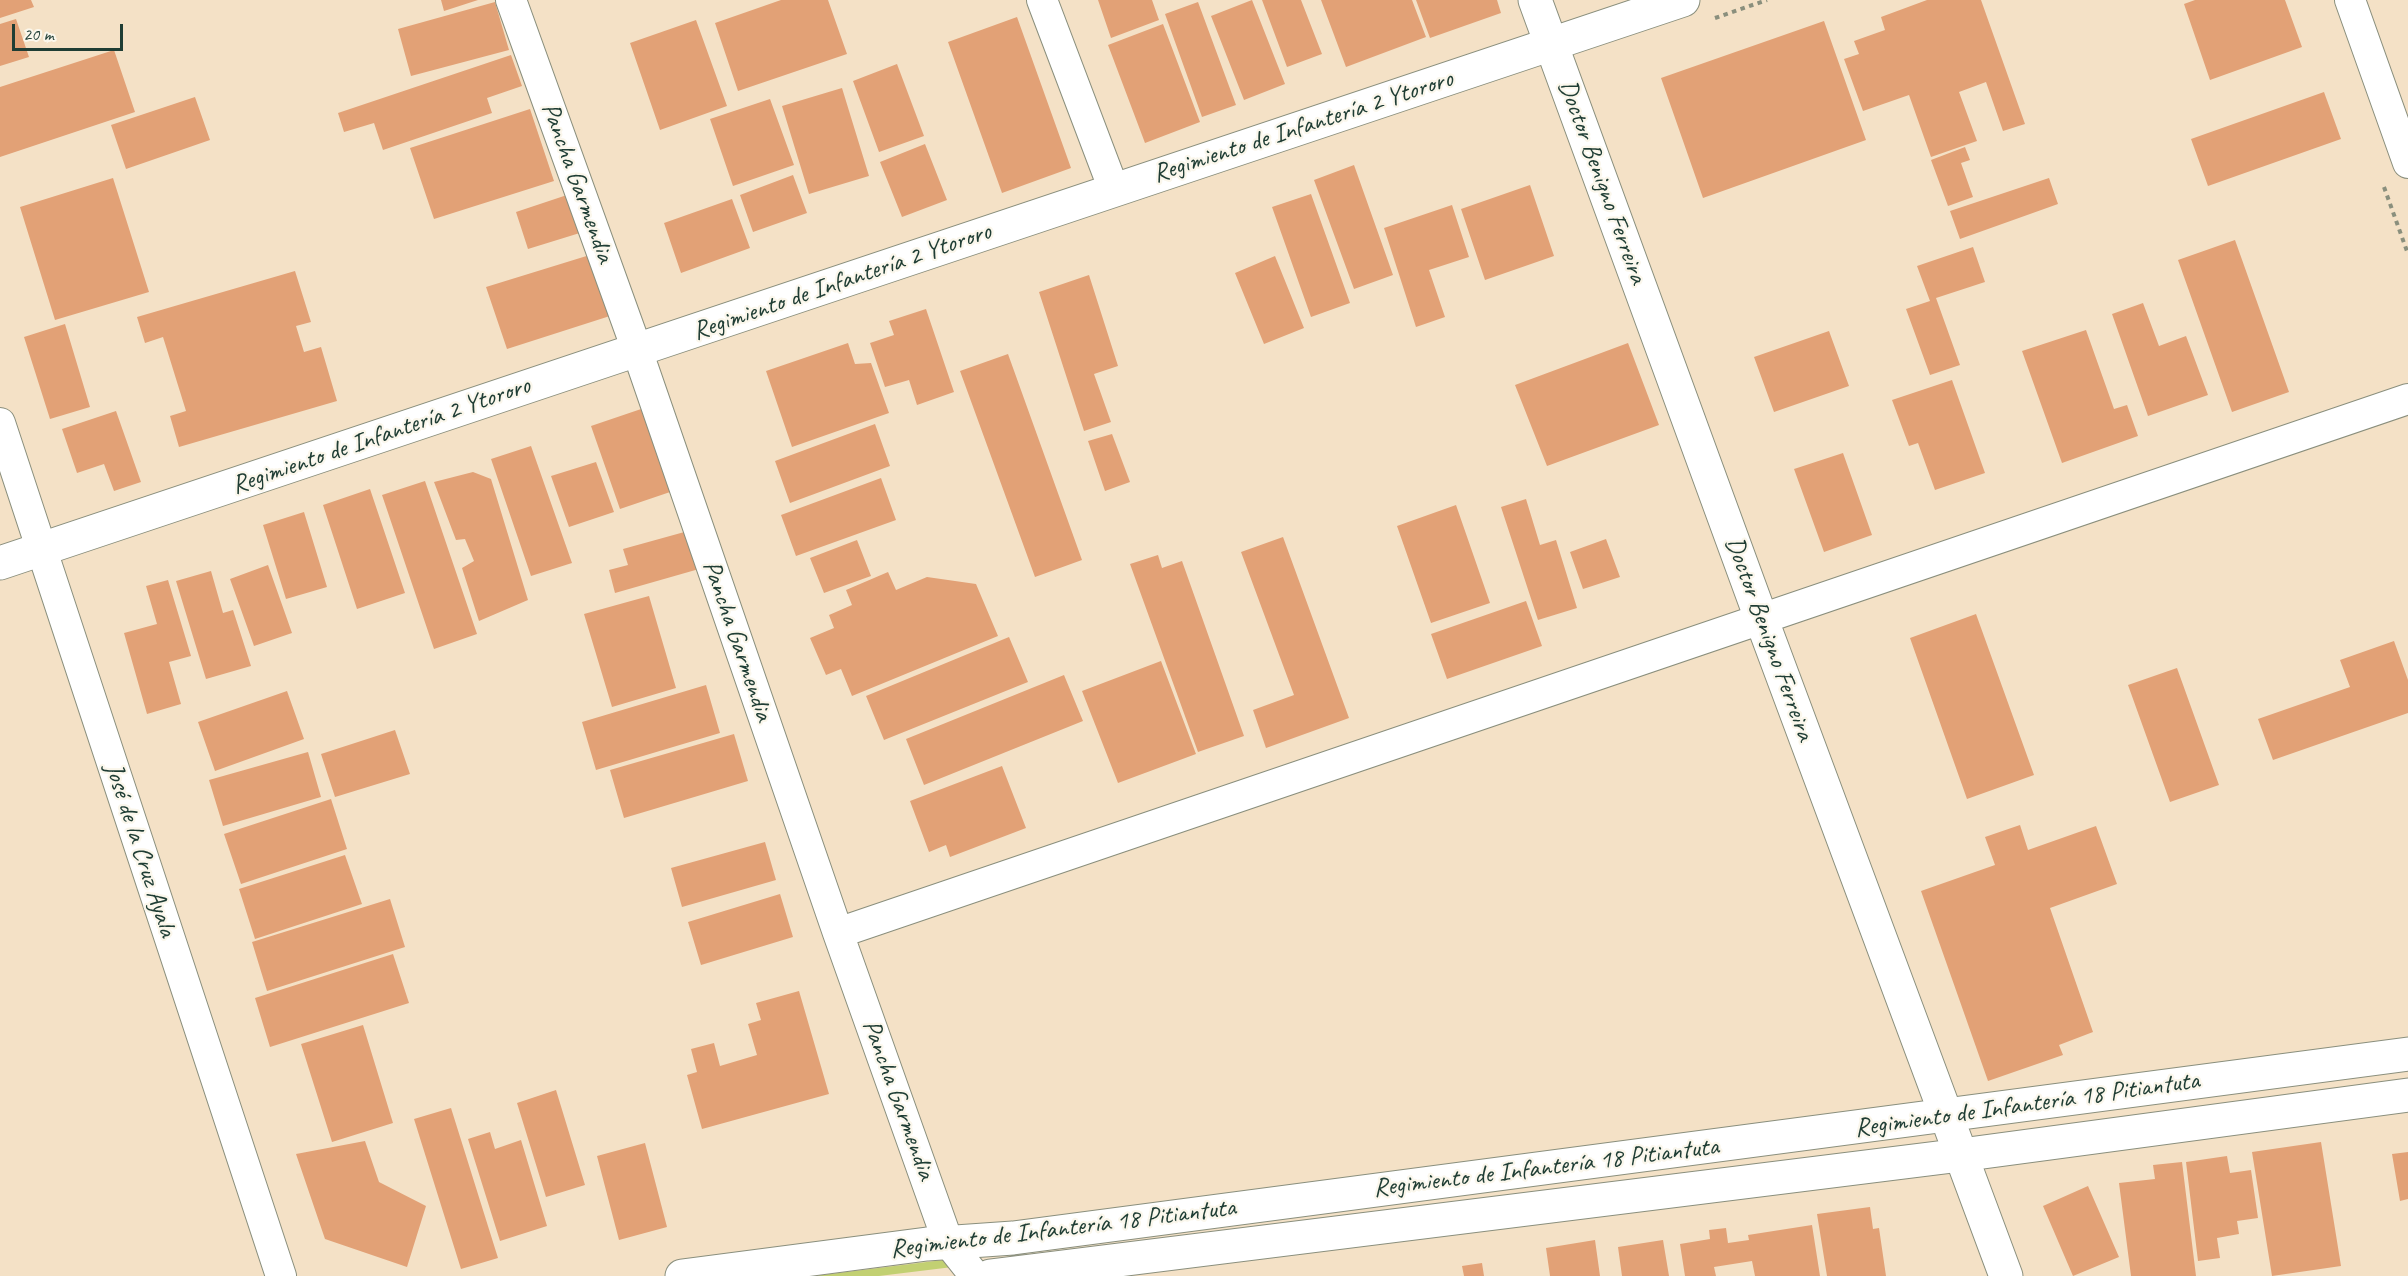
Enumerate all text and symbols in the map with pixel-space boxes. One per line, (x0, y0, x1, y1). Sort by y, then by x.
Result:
scale bar (15, 12, 126, 50)
text: 20 m (23, 23, 54, 45)
street label: Regimiento de Infantería 2 Ytororo (1149, 64, 1457, 190)
street label: Doctor Benigno Ferreira (1551, 76, 1653, 288)
street label: Pancha Garmendia (534, 99, 620, 267)
street label: Regimiento de Infantería 2 Ytororo (689, 216, 995, 348)
street label: Regimiento de Infantería 2 Ytororo (228, 370, 534, 502)
street label: Doctor Benigno Ferreira (1718, 533, 1820, 745)
street label: Pancha Garmendia (695, 557, 779, 725)
street label: José de la Cruz Ayala (97, 759, 183, 941)
street label: Pancha Garmendia (855, 1016, 941, 1184)
street label: Regimiento de Infantería 18 Pitiantuta (1853, 1065, 2201, 1145)
street label: Regimiento de Infantería 18 Pitiantuta (1372, 1131, 1720, 1205)
street label: Regimiento de Infantería 18 Pitiantuta (889, 1192, 1237, 1266)

